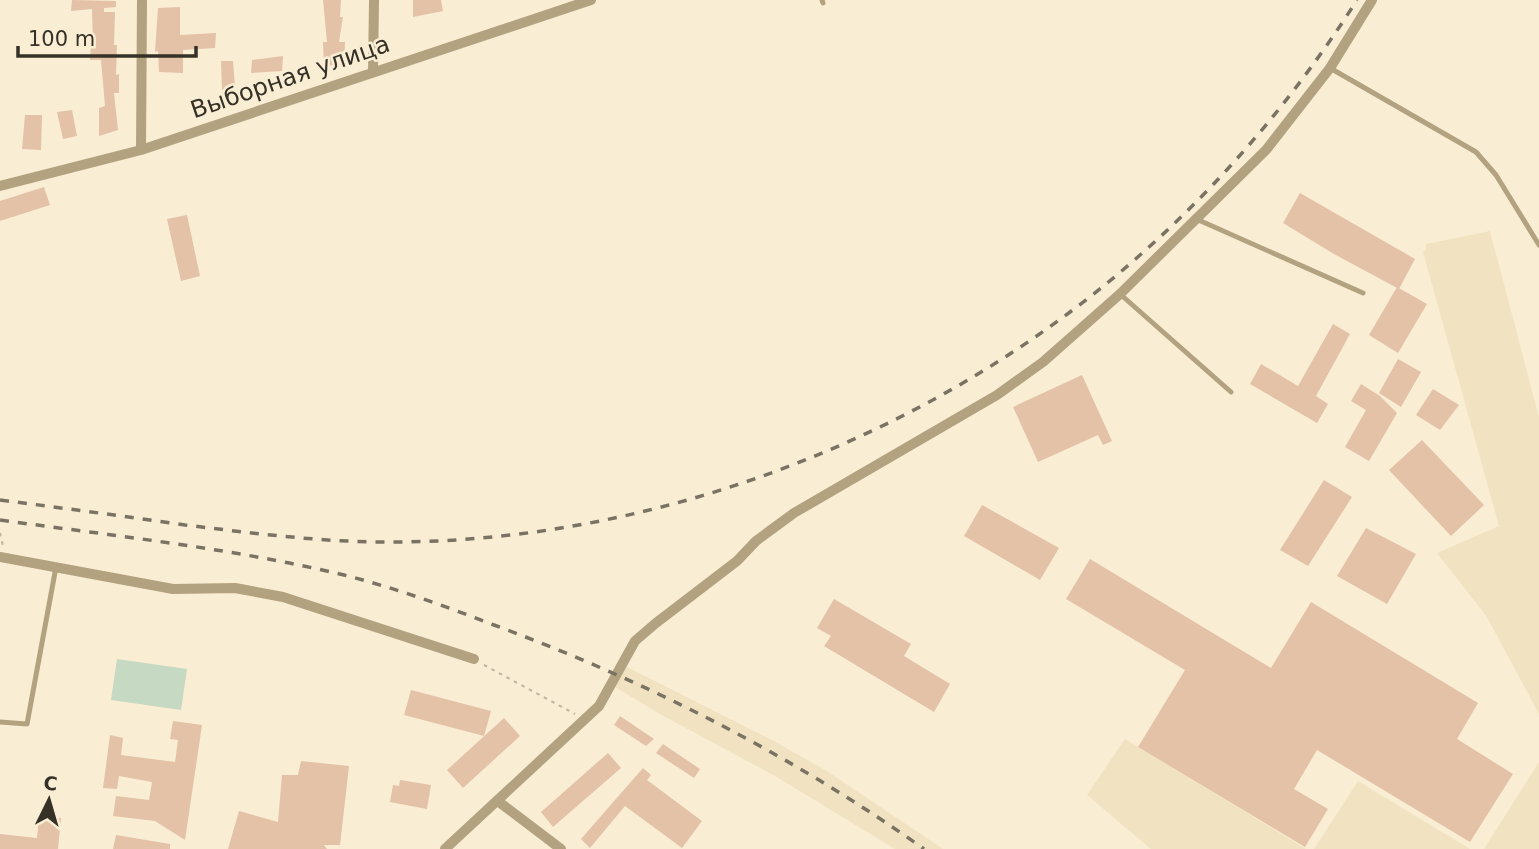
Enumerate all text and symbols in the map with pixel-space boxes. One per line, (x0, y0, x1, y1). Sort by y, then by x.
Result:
scale bar (18, 14, 196, 58)
text: 100 m (28, 27, 95, 51)
street label: Выборная улица (187, 30, 393, 124)
north arrow (14, 765, 84, 835)
text: С (43, 771, 58, 795)

